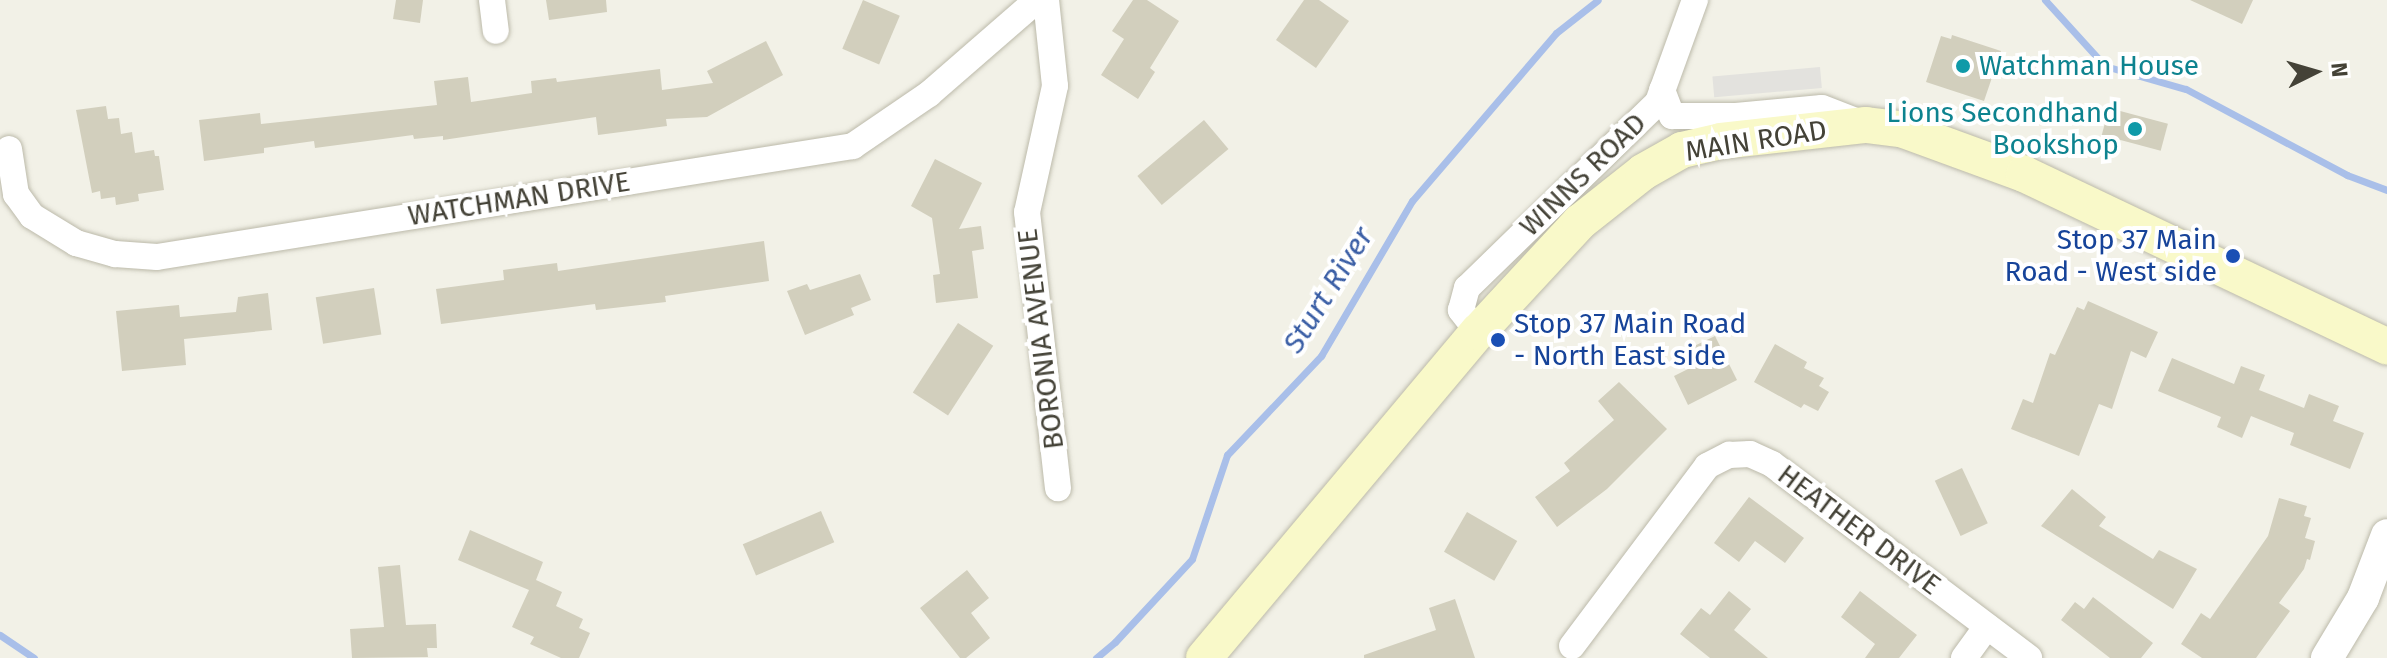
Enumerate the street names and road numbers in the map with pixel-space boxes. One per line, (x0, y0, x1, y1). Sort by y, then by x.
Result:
street label: WINNS ROAD (1513, 107, 1653, 243)
street label: MAIN ROAD (1683, 113, 1829, 169)
street label: WATCHMAN DRIVE (406, 165, 632, 233)
street label: BORONIA AVENUE (1011, 227, 1071, 451)
street label: HEATHER DRIVE (1771, 458, 1947, 602)

